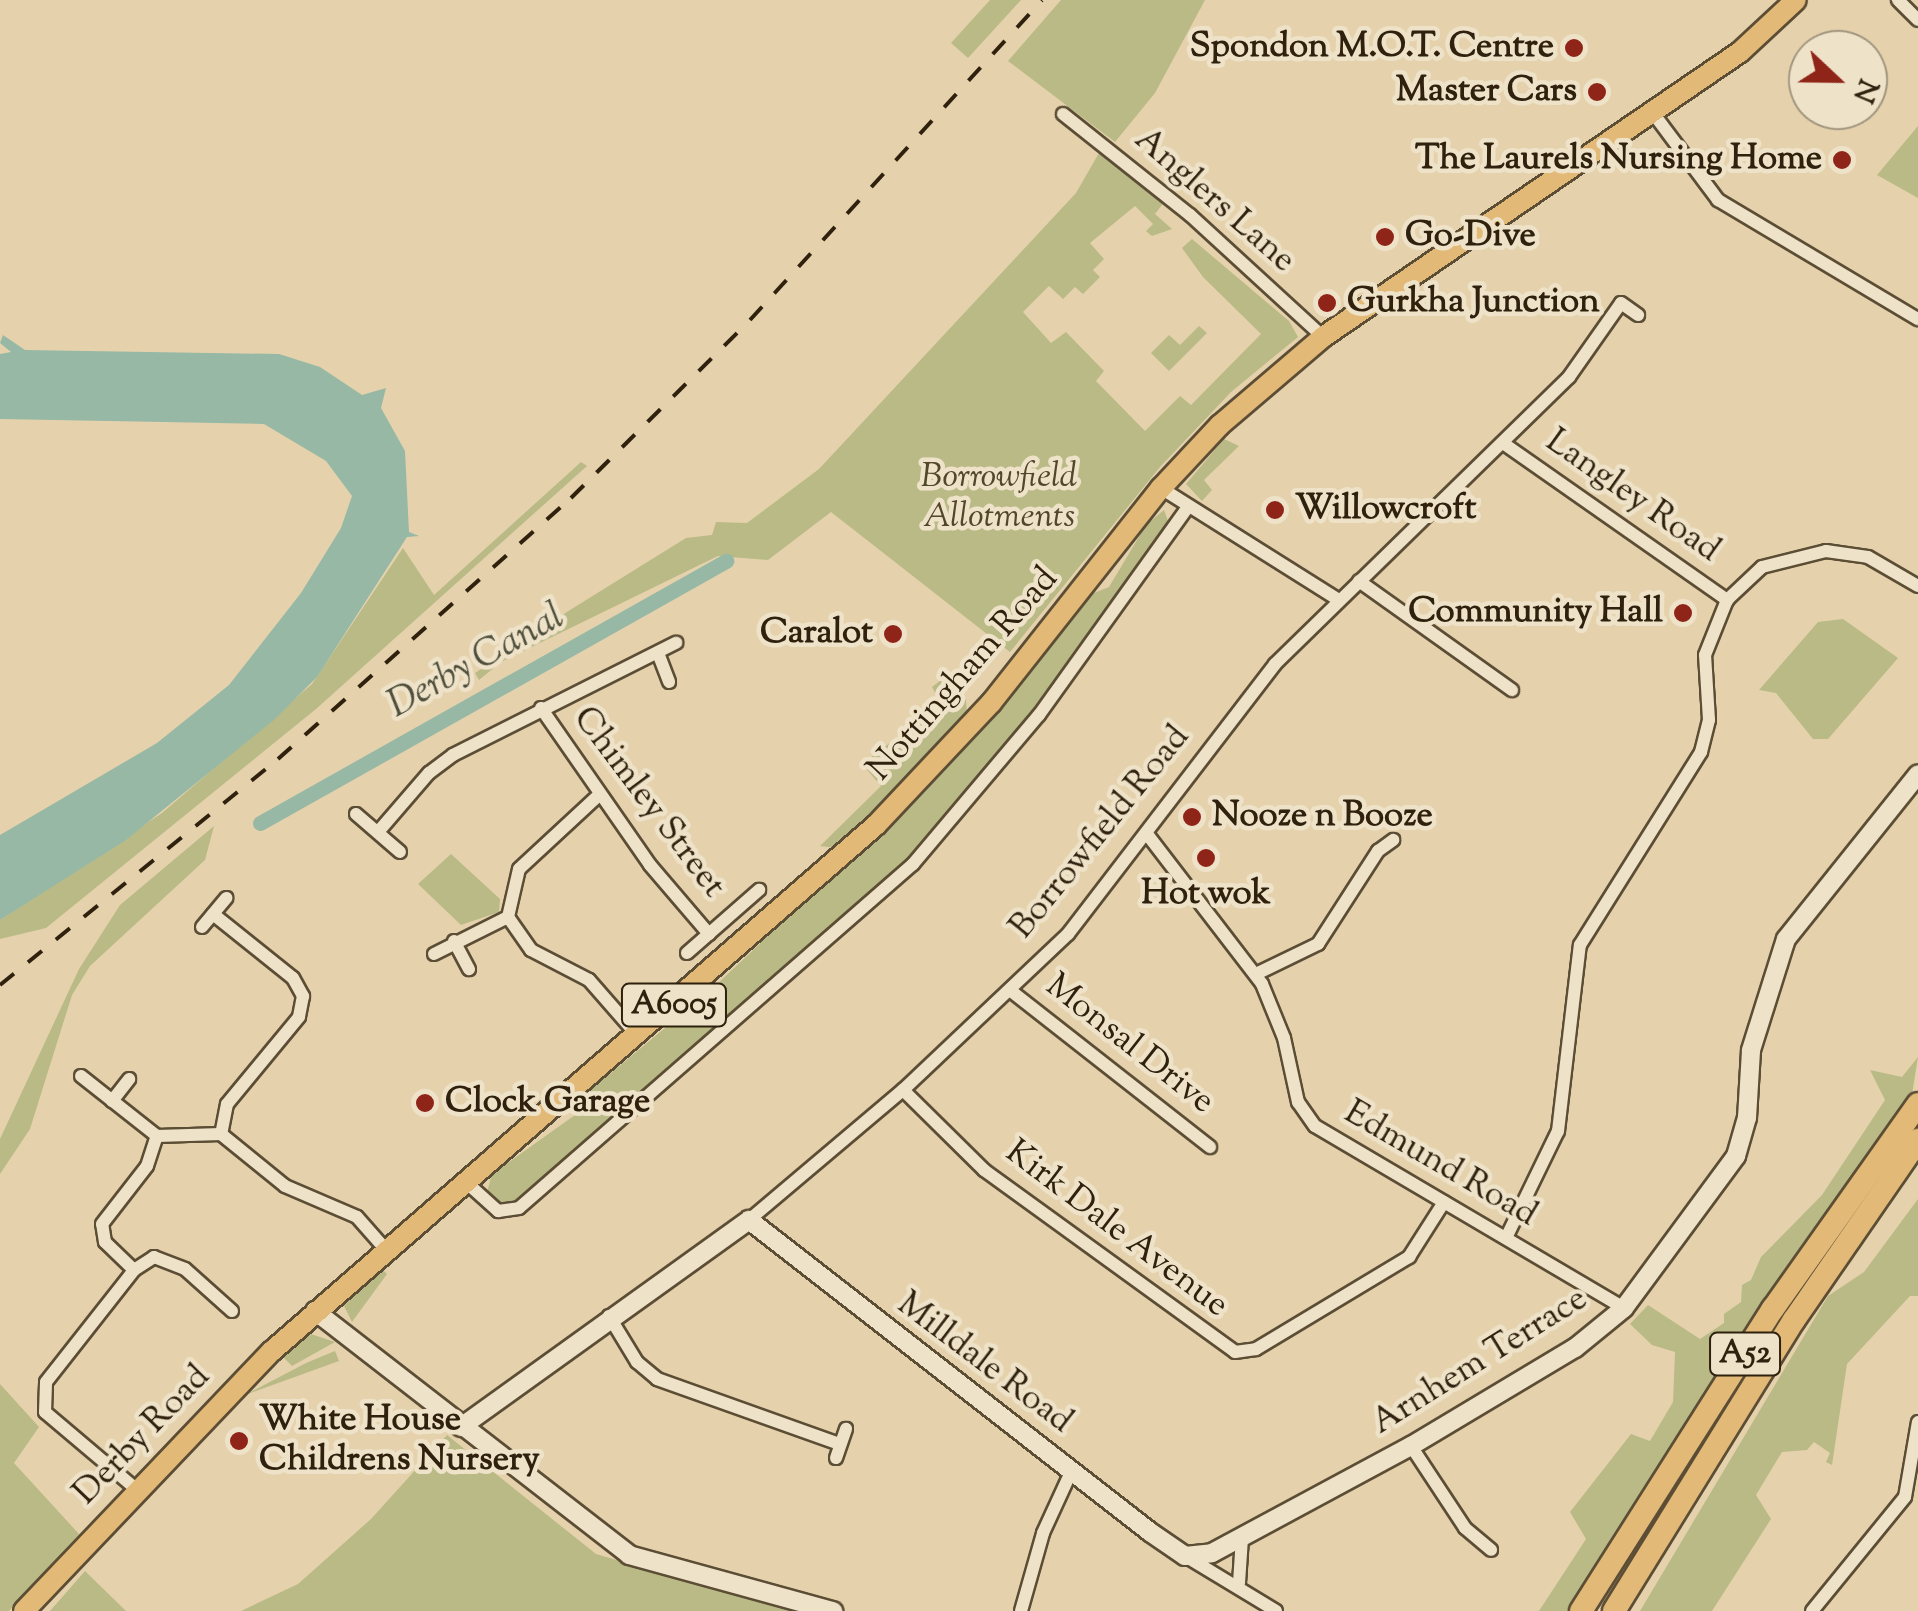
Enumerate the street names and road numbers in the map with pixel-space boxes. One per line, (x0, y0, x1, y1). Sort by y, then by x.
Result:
street label: Anglers Lane (1125, 120, 1303, 282)
street label: Langley Road (1537, 421, 1727, 573)
street label: Nottingham Road (860, 560, 1068, 790)
street label: Chimley Street (563, 699, 733, 907)
street label: Borrowfield Road (1002, 718, 1200, 948)
street label: Monsal Drive (1036, 966, 1222, 1124)
road number: A6005 (619, 978, 729, 1032)
street label: Edmund Road (1336, 1093, 1544, 1237)
street label: Kirk Dale Avenue (996, 1132, 1236, 1328)
street label: Arnhem Terrace (1364, 1279, 1596, 1445)
street label: Milldale Road (888, 1284, 1080, 1444)
road number: A52 (1708, 1327, 1782, 1381)
street label: Derby Road (66, 1357, 220, 1515)

